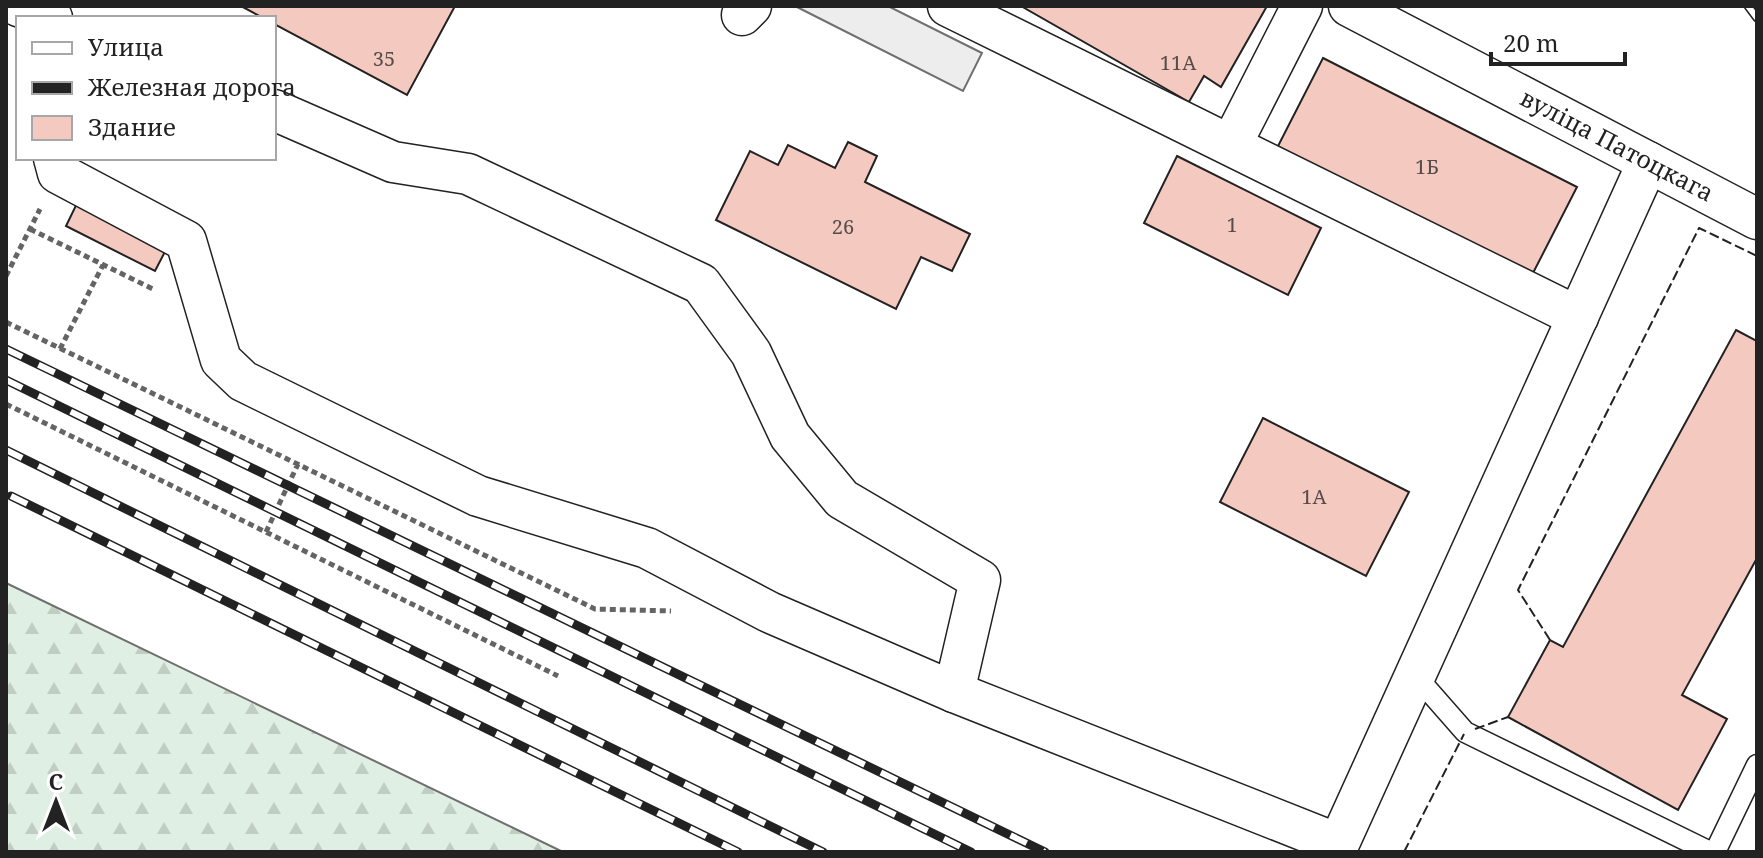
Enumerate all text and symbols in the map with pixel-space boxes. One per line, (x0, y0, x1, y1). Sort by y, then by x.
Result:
legend (16, 16, 276, 160)
scale bar (1491, 16, 1625, 66)
text: 20 m (1503, 26, 1559, 59)
text: Улица (88, 30, 164, 63)
house number: 35 (373, 45, 395, 72)
house number: 11А (1160, 49, 1197, 76)
text: Железная дорога (87, 70, 296, 103)
street label: вуліца Патоцкага (1515, 80, 1720, 209)
text: Здание (88, 110, 176, 143)
house number: 1Б (1415, 153, 1439, 180)
house number: 1 (1226, 211, 1238, 238)
house number: 26 (832, 213, 854, 240)
house number: 1А (1301, 483, 1328, 510)
north arrow (16, 762, 96, 842)
text: С (49, 766, 63, 796)

